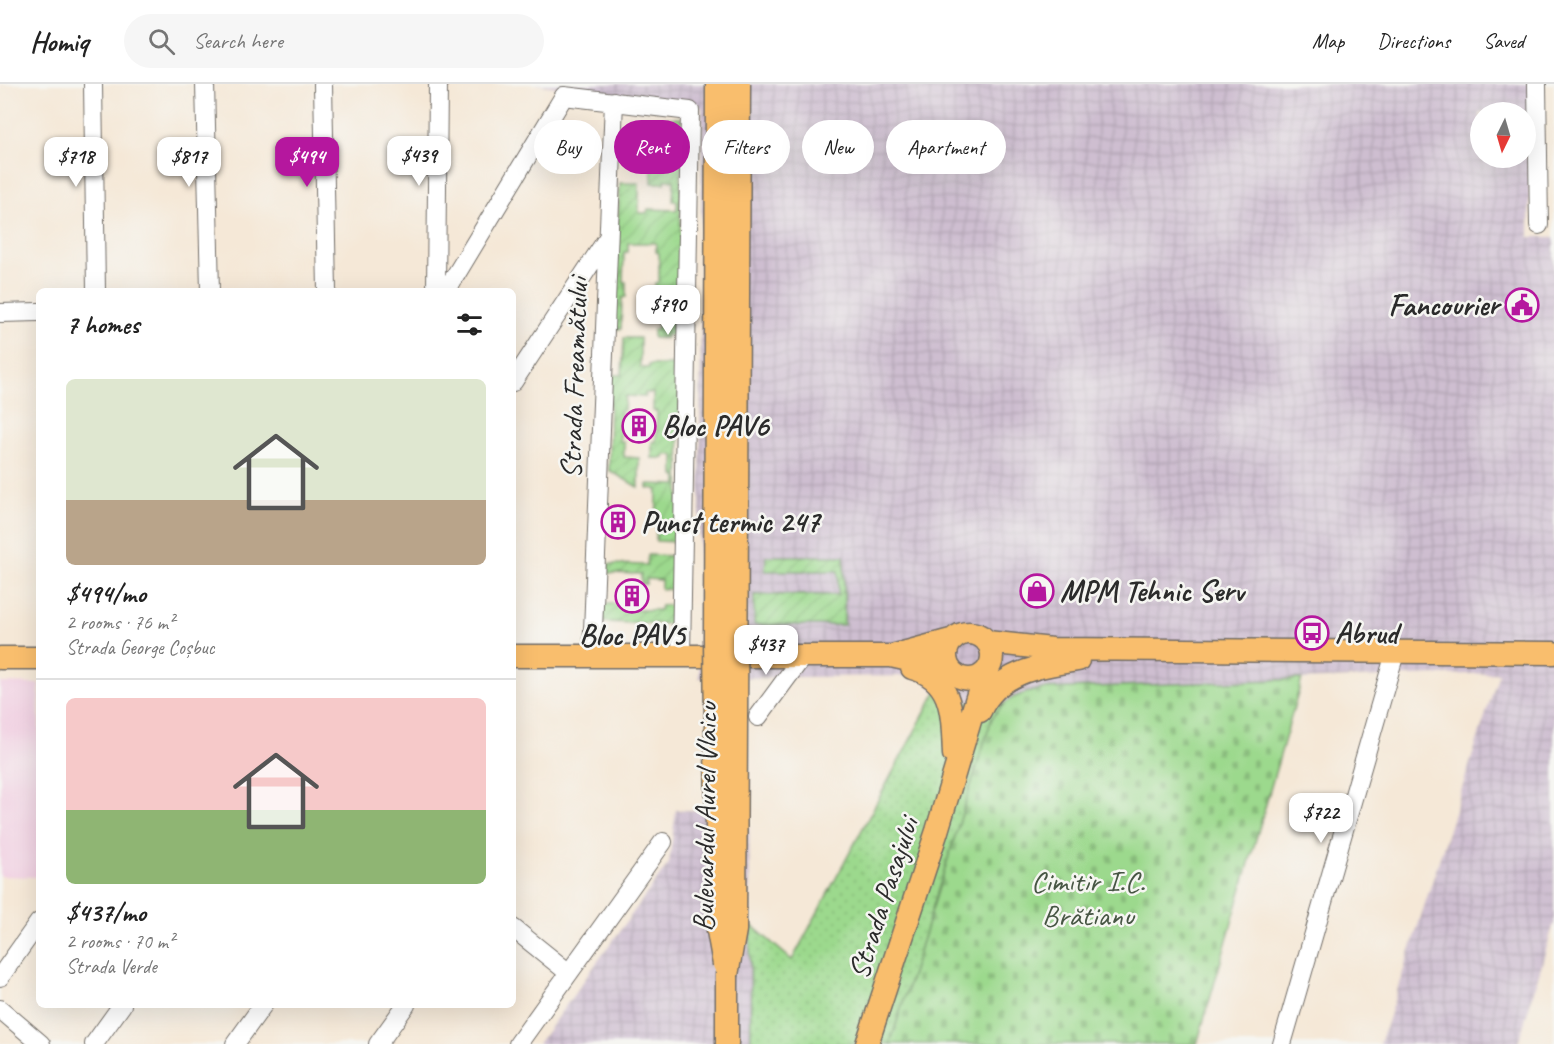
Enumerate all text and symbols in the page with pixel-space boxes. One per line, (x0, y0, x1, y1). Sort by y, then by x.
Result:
search box (124, 14, 544, 68)
text: Homiq (30, 24, 88, 59)
icon: search (145, 25, 178, 58)
text: Search here (193, 27, 283, 55)
text: Map (1312, 28, 1344, 54)
text: Directions (1377, 28, 1450, 54)
text: Saved (1483, 28, 1524, 54)
north arrow (1470, 102, 1536, 168)
map controls (1470, 102, 1536, 168)
chip: Buy (534, 120, 602, 174)
chip: Rent (614, 120, 690, 174)
chip: Filters (702, 120, 790, 174)
chip: New (802, 120, 874, 174)
chip: Apartment (886, 120, 1006, 174)
pin: $439 (383, 136, 455, 187)
pin: $718 (40, 137, 112, 188)
pin: $817 (153, 137, 225, 188)
pin: $494 (271, 137, 343, 188)
text: $439 (401, 143, 437, 168)
text: $718 (58, 144, 94, 169)
text: $817 (171, 144, 207, 169)
text: $494 (289, 144, 325, 169)
street label: Strada Freamătului (551, 273, 597, 479)
pin: $790 (632, 285, 704, 336)
place label: Fancourier (1389, 286, 1502, 324)
public building icon: Fancourier (1504, 287, 1540, 323)
text: $790 (650, 292, 686, 317)
text: 7 homes (66, 308, 139, 341)
icon: filters (453, 308, 486, 341)
place label: Bloc PAV6 (662, 407, 770, 445)
building icon: Bloc PAV6 (621, 408, 657, 444)
icon: home (222, 418, 330, 526)
place label: Punct termic 247 (641, 503, 823, 541)
building icon: Punct termic 247 (600, 504, 636, 540)
place label: MPM Tehnic Serv (1060, 572, 1247, 610)
shop icon: MPM Tehnic Serv (1019, 573, 1055, 609)
text: $494/mo (66, 577, 146, 610)
building icon: Bloc PAV5 (614, 578, 650, 614)
text: 2 rooms · 76 m² (66, 610, 174, 635)
place label: Abrud (1335, 614, 1403, 652)
bus stop icon: Abrud (1294, 615, 1330, 651)
place label: Bloc PAV5 (579, 616, 688, 654)
pin: $437 (730, 625, 802, 676)
text: $437 (748, 632, 784, 657)
text: Strada George Coșbuc (66, 635, 215, 660)
street label: Bulevardul Aurel Vlaicu (684, 700, 726, 932)
icon: home (222, 737, 330, 845)
pin: $722 (1285, 793, 1357, 844)
text: $722 (1303, 800, 1339, 825)
street label: Strada Pasajului (839, 809, 928, 984)
park label: Cimitir I.C. Brătianu (1031, 862, 1145, 934)
text: $437/mo (66, 896, 146, 929)
text: 2 rooms · 70 m² (66, 929, 174, 954)
text: Strada Verde (66, 954, 157, 979)

